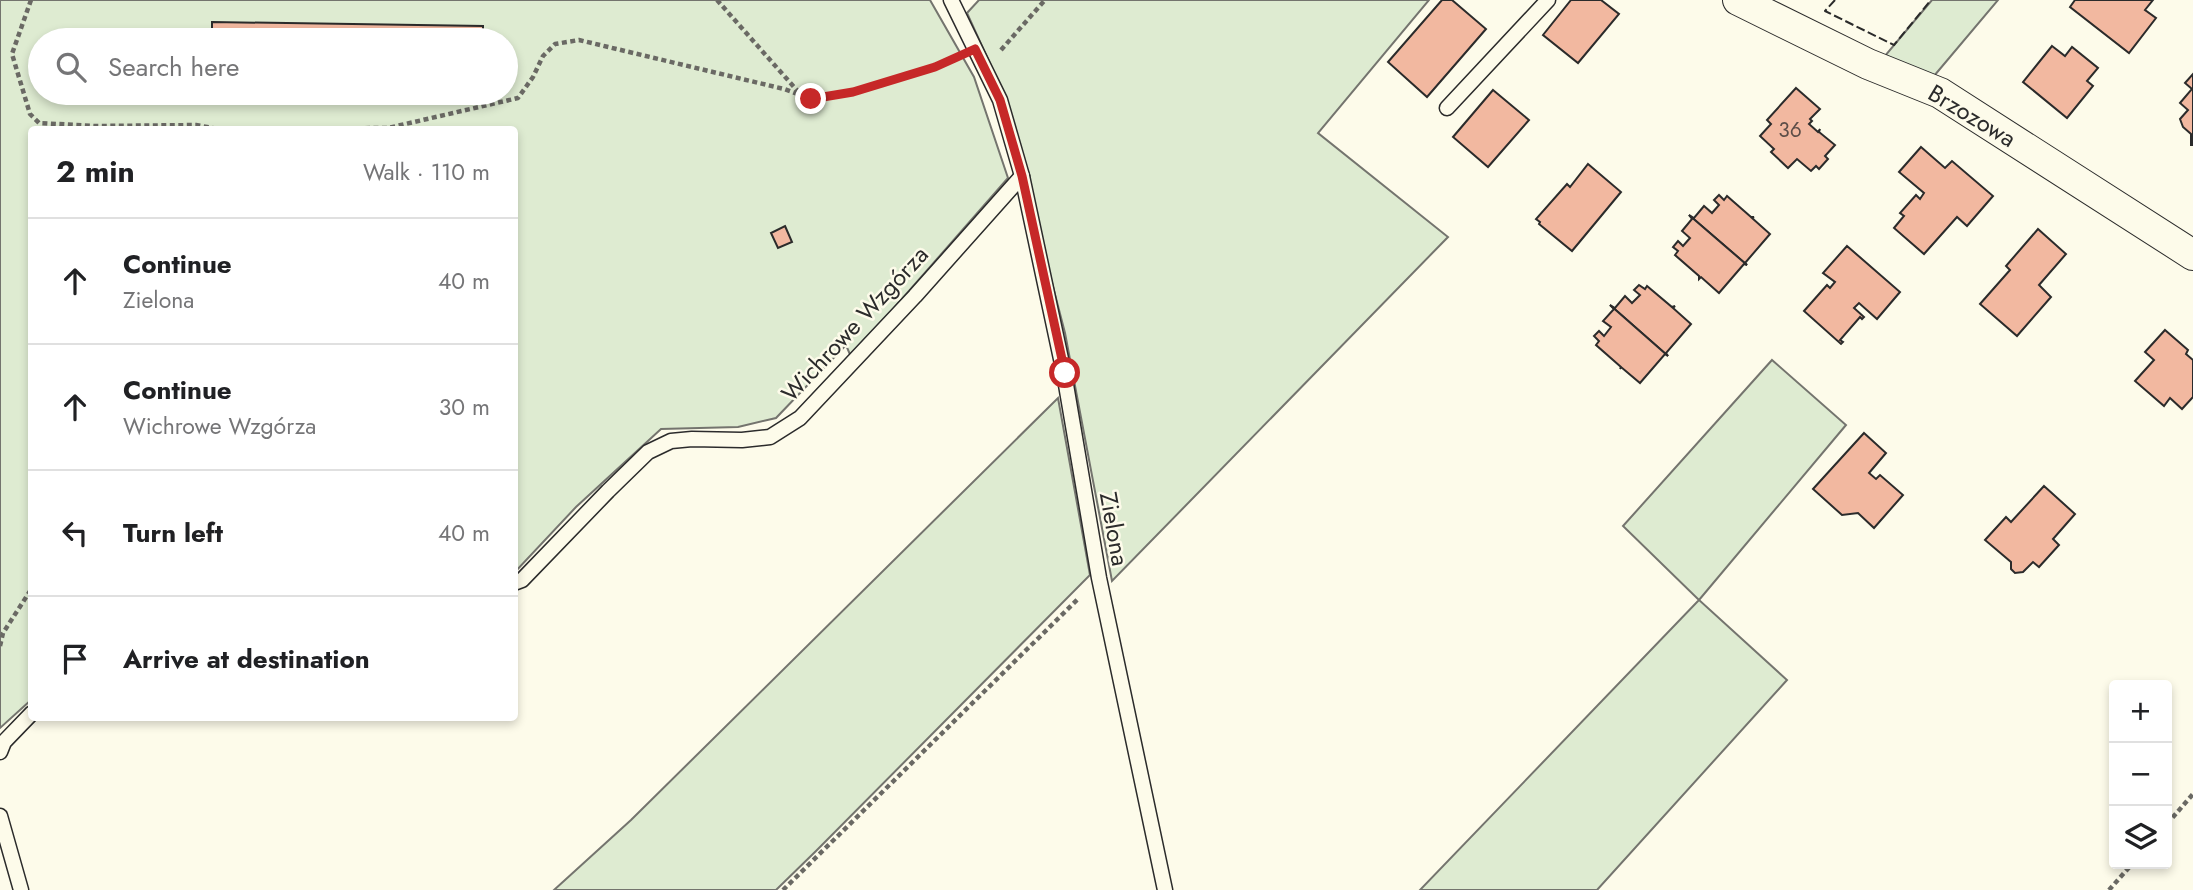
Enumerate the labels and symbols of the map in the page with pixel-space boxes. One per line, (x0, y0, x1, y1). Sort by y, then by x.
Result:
street label: Brzozowa (1922, 76, 2023, 156)
route end (795, 83, 826, 114)
house number: 36 (1778, 115, 1802, 145)
street label: Wichrowe Wzgórza (773, 238, 936, 409)
route start (1049, 357, 1080, 388)
street label: Zielona (1091, 489, 1138, 569)

